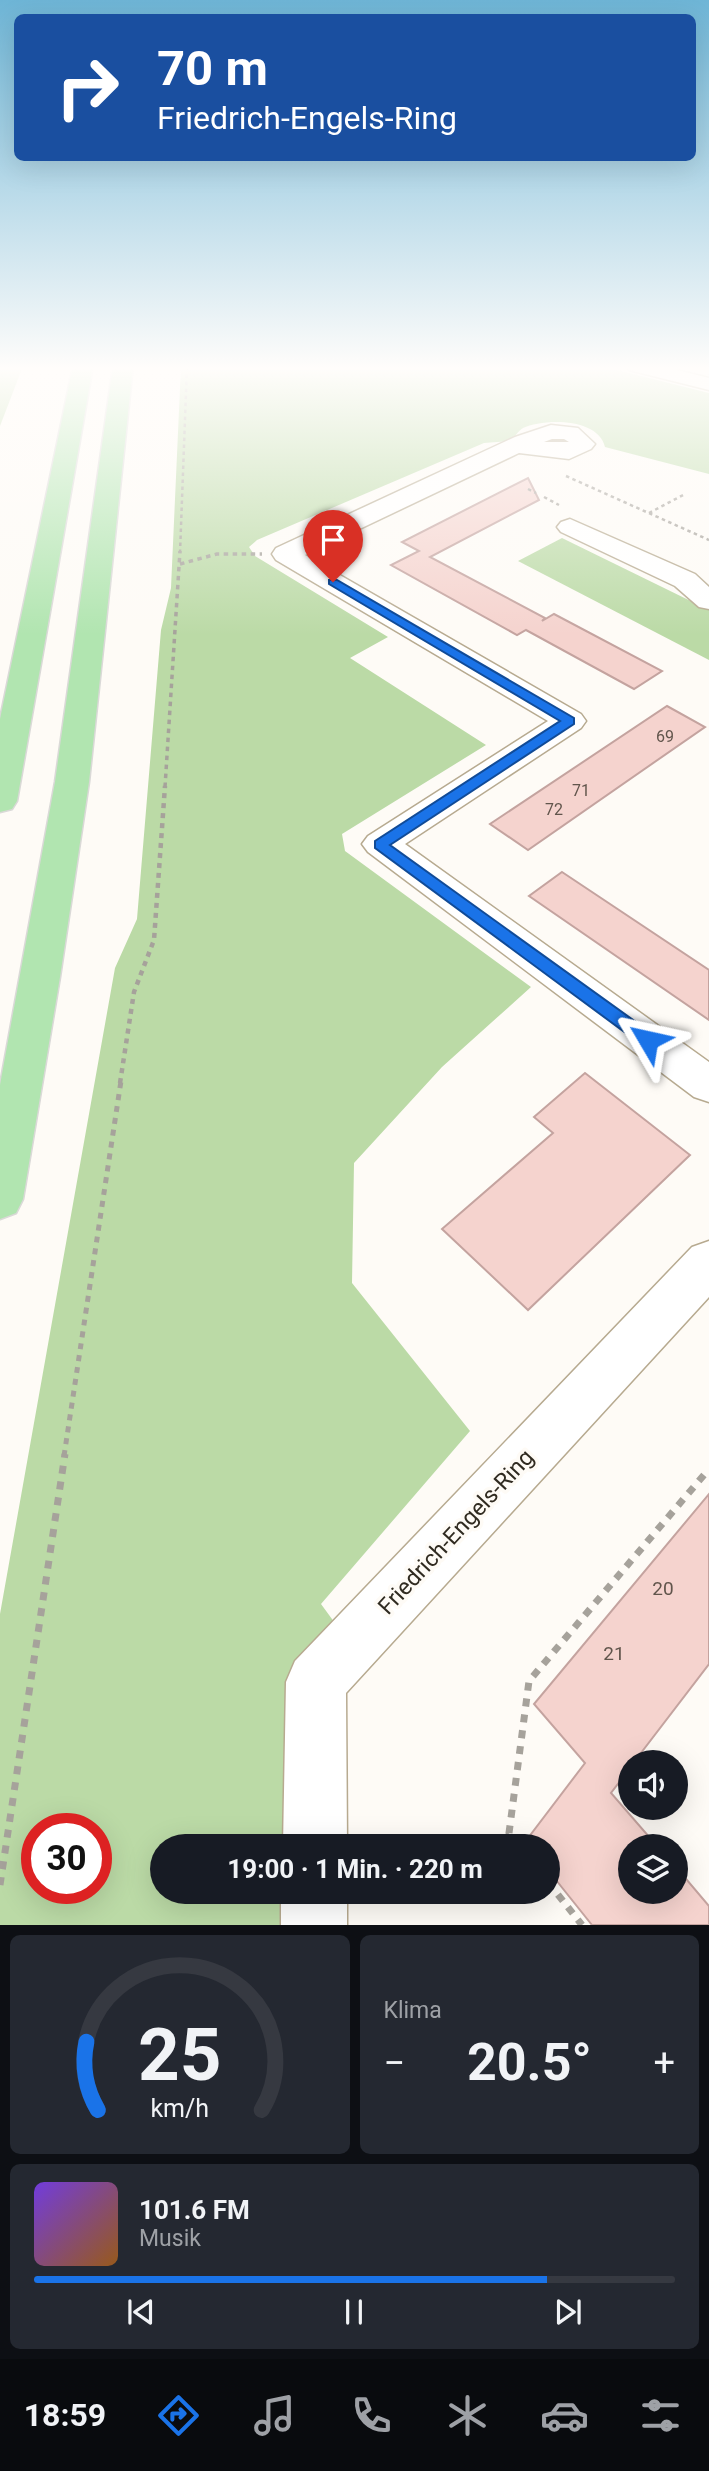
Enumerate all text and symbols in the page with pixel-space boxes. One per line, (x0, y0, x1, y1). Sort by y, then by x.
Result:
text: 70 m (157, 40, 268, 97)
icon: right (42, 42, 133, 133)
text: Friedrich-Engels-Ring (157, 99, 457, 137)
pin (303, 510, 363, 582)
icon: arrive (314, 521, 352, 559)
house number: 69 (656, 727, 674, 746)
house number: 71 (572, 781, 590, 800)
house number: 72 (545, 800, 563, 819)
position arrow (611, 1003, 685, 1077)
street label: Friedrich-Engels-Ring (373, 1444, 539, 1620)
house number: 20 (652, 1577, 674, 1600)
house number: 21 (603, 1642, 625, 1665)
map controls (618, 1750, 688, 1904)
button: sound (618, 1750, 688, 1820)
speed limit sign: 30 (21, 1813, 112, 1904)
button: layers (618, 1834, 688, 1904)
text: 19:00 · 1 Min. · 220 m (227, 1854, 483, 1884)
text: Klima (384, 1997, 442, 2024)
text: 25 (138, 2013, 222, 2099)
text: 20.5° (467, 2032, 592, 2093)
text: − (384, 2041, 405, 2085)
text: + (653, 2041, 675, 2085)
text: km/h (150, 2094, 209, 2123)
text: 101.6 FM (139, 2195, 250, 2225)
text: Musik (139, 2225, 201, 2252)
icon: previous (122, 2293, 160, 2331)
icon: pause (335, 2293, 373, 2331)
icon: next (549, 2293, 587, 2331)
icon: directions (154, 2391, 203, 2440)
icon: music (250, 2391, 299, 2440)
icon: phone (347, 2391, 396, 2440)
icon: climate (443, 2391, 492, 2440)
icon: car (540, 2391, 589, 2440)
icon: filters (636, 2391, 685, 2440)
text: 18:59 (24, 2396, 106, 2434)

